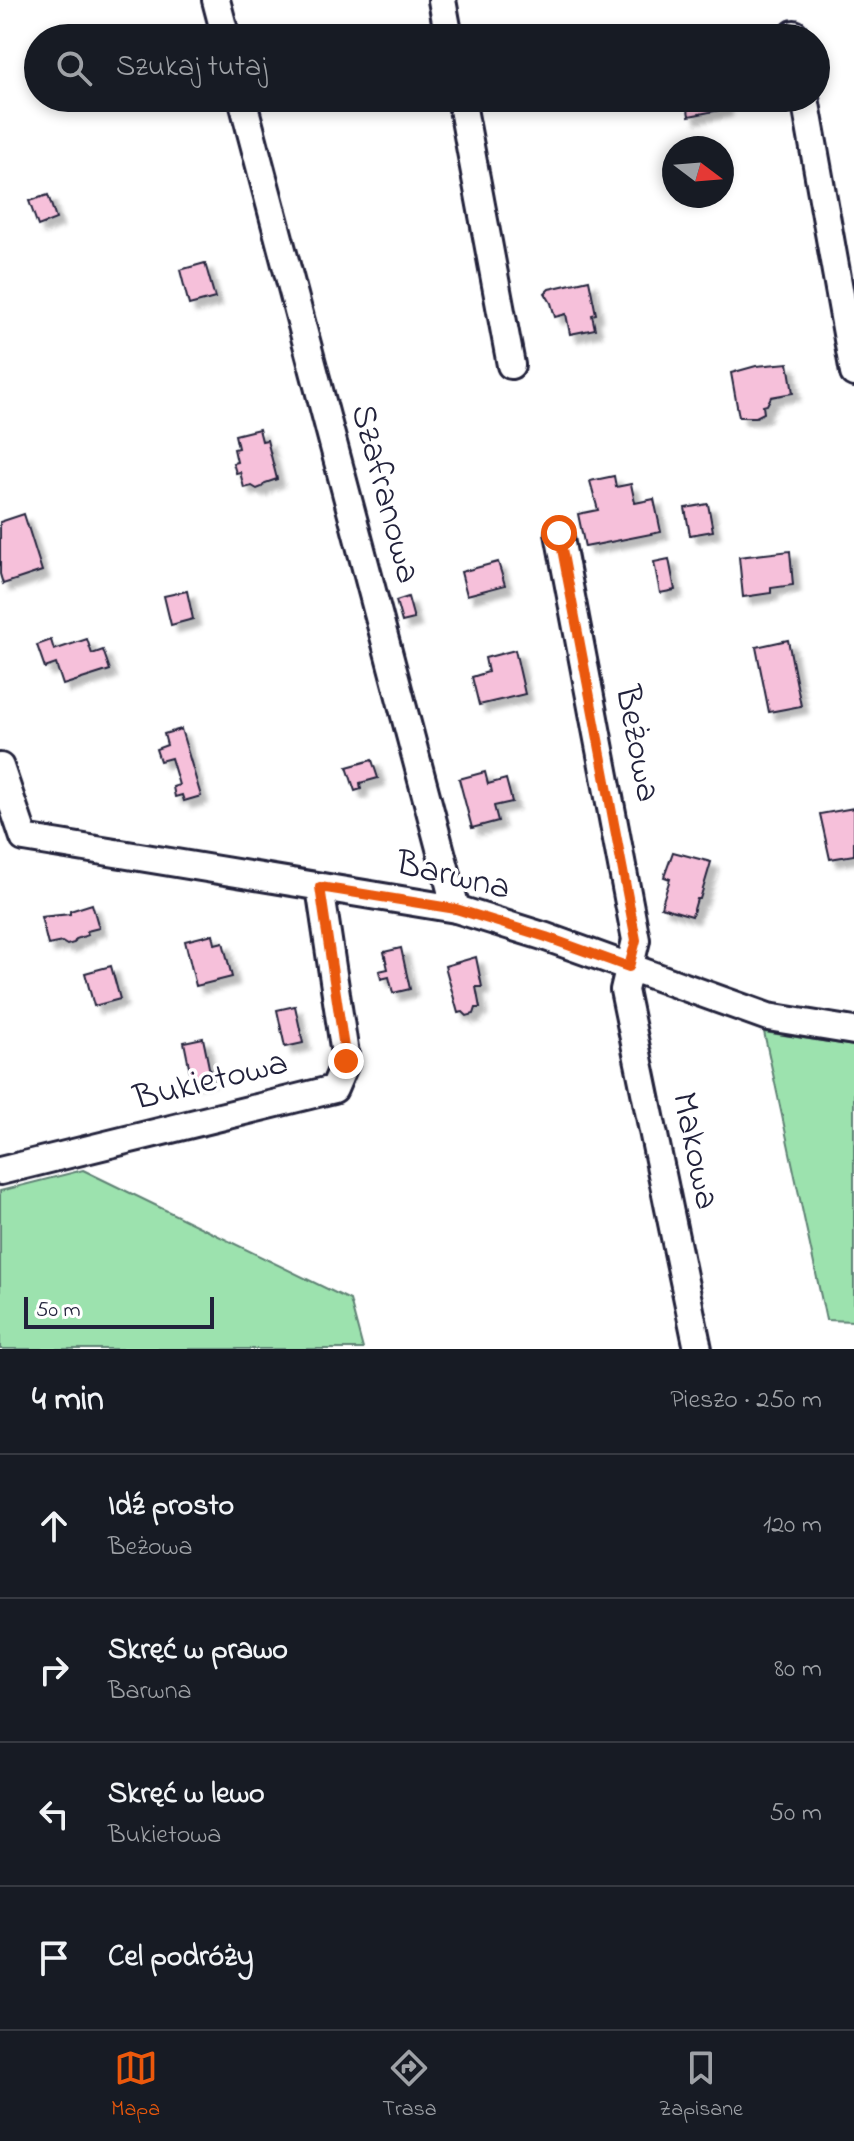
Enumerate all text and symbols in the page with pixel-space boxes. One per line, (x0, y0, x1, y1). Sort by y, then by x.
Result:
search box (24, 24, 830, 112)
icon: search (52, 46, 96, 90)
text: Szukaj tutaj (116, 46, 267, 90)
north arrow (662, 136, 734, 208)
street label: Szafranowa (335, 399, 433, 589)
route start (541, 515, 577, 551)
street label: Beżowa (599, 680, 673, 807)
street label: Barwna (390, 838, 515, 916)
street label: Bukietowa (127, 1037, 294, 1127)
route end (328, 1043, 364, 1079)
street label: Makowa (656, 1087, 732, 1215)
scale bar (24, 1293, 214, 1329)
text: 50 m (36, 1295, 81, 1327)
text: 4 min (32, 1376, 104, 1426)
text: Pieszo · 250 m (670, 1382, 822, 1420)
text: Idź prosto (108, 1485, 234, 1529)
icon: ahead (32, 1504, 76, 1548)
text: 120 m (763, 1507, 822, 1545)
text: Beżowa (108, 1529, 193, 1567)
text: Skręć w prawo (108, 1629, 288, 1673)
icon: right (32, 1648, 76, 1692)
text: 80 m (774, 1651, 822, 1689)
text: Barwna (108, 1673, 192, 1711)
text: Skręć w lewo (108, 1773, 265, 1817)
icon: left (32, 1792, 76, 1836)
text: 50 m (769, 1795, 822, 1833)
text: Bukietowa (108, 1817, 221, 1855)
icon: arrive (32, 1936, 76, 1980)
text: Cel podróży (108, 1936, 253, 1980)
tab: Mapa (111, 2046, 160, 2126)
tab: Trasa (382, 2046, 437, 2126)
tab: Zapisane (659, 2046, 743, 2126)

